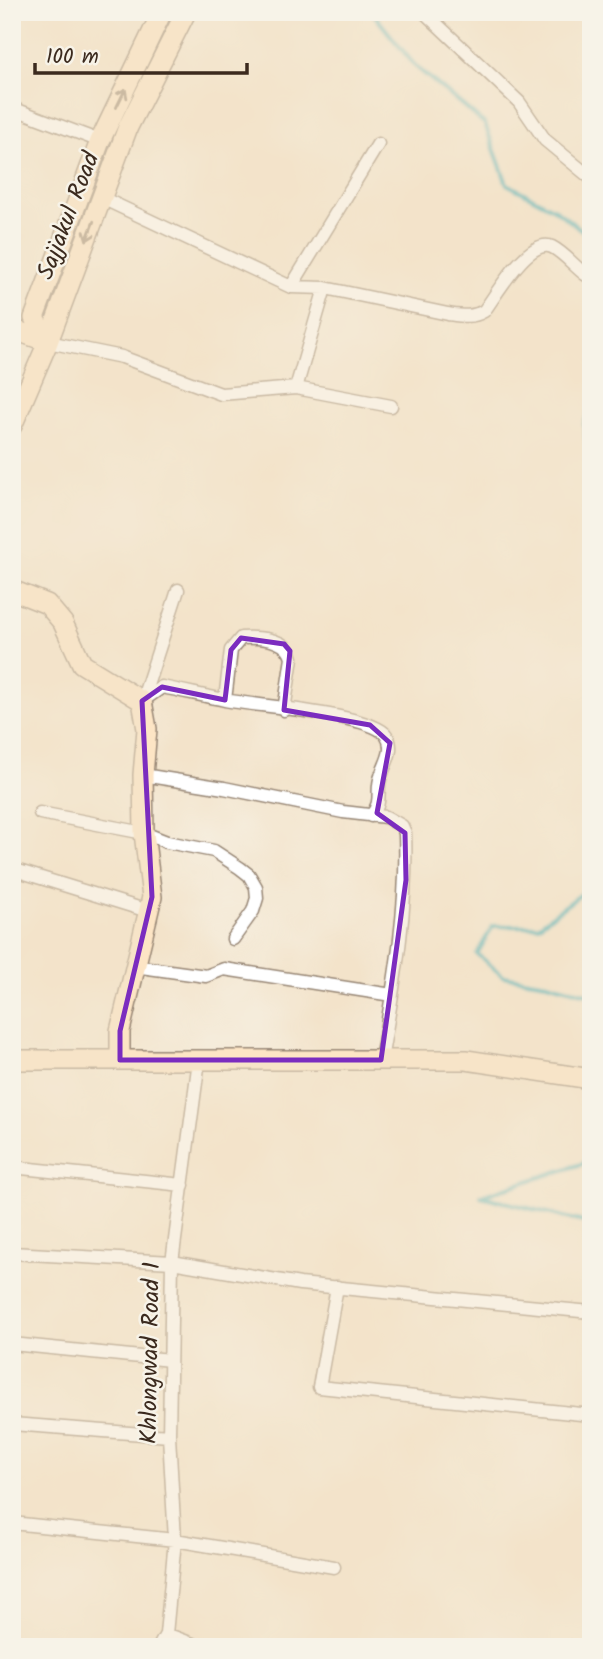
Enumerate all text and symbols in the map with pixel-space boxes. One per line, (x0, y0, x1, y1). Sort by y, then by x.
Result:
scale bar (35, 32, 247, 76)
text: 100 m (46, 41, 99, 74)
one-way arrow (114, 88, 128, 109)
street label: Sajjakul Road (27, 146, 112, 285)
one-way arrow (82, 220, 95, 242)
street label: Khlongwad Road 1 (130, 1262, 172, 1444)

